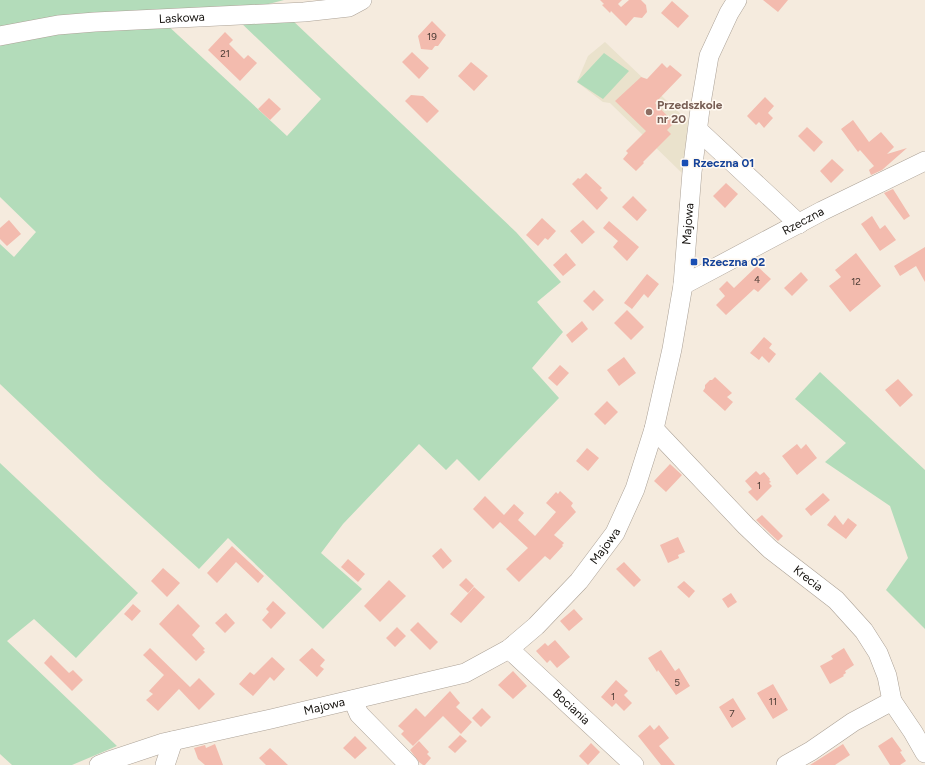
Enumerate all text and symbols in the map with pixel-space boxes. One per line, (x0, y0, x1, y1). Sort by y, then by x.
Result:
street label: Laskowa (158, 10, 205, 26)
house number: 19 (427, 30, 437, 43)
house number: 21 (220, 47, 230, 60)
place label: Przedszkole nr 20 (657, 98, 723, 126)
marker: Przedszkole nr 20 (644, 107, 654, 117)
place label: Rzeczna 01 (693, 156, 754, 170)
marker: Rzeczna 01 (680, 158, 690, 168)
street label: Majowa (679, 203, 696, 245)
street label: Rzeczna (780, 204, 826, 238)
place label: Rzeczna 02 (702, 255, 765, 269)
marker: Rzeczna 02 (689, 257, 699, 267)
house number: 4 (754, 273, 760, 286)
house number: 12 (851, 275, 861, 288)
house number: 1 (757, 479, 761, 492)
street label: Majowa (587, 526, 623, 567)
street label: Krecia (791, 563, 826, 594)
house number: 5 (674, 676, 680, 689)
street label: Bociania (550, 686, 593, 727)
house number: 1 (611, 690, 615, 703)
street label: Majowa (302, 695, 346, 718)
house number: 11 (769, 695, 777, 708)
house number: 7 (729, 707, 735, 720)

